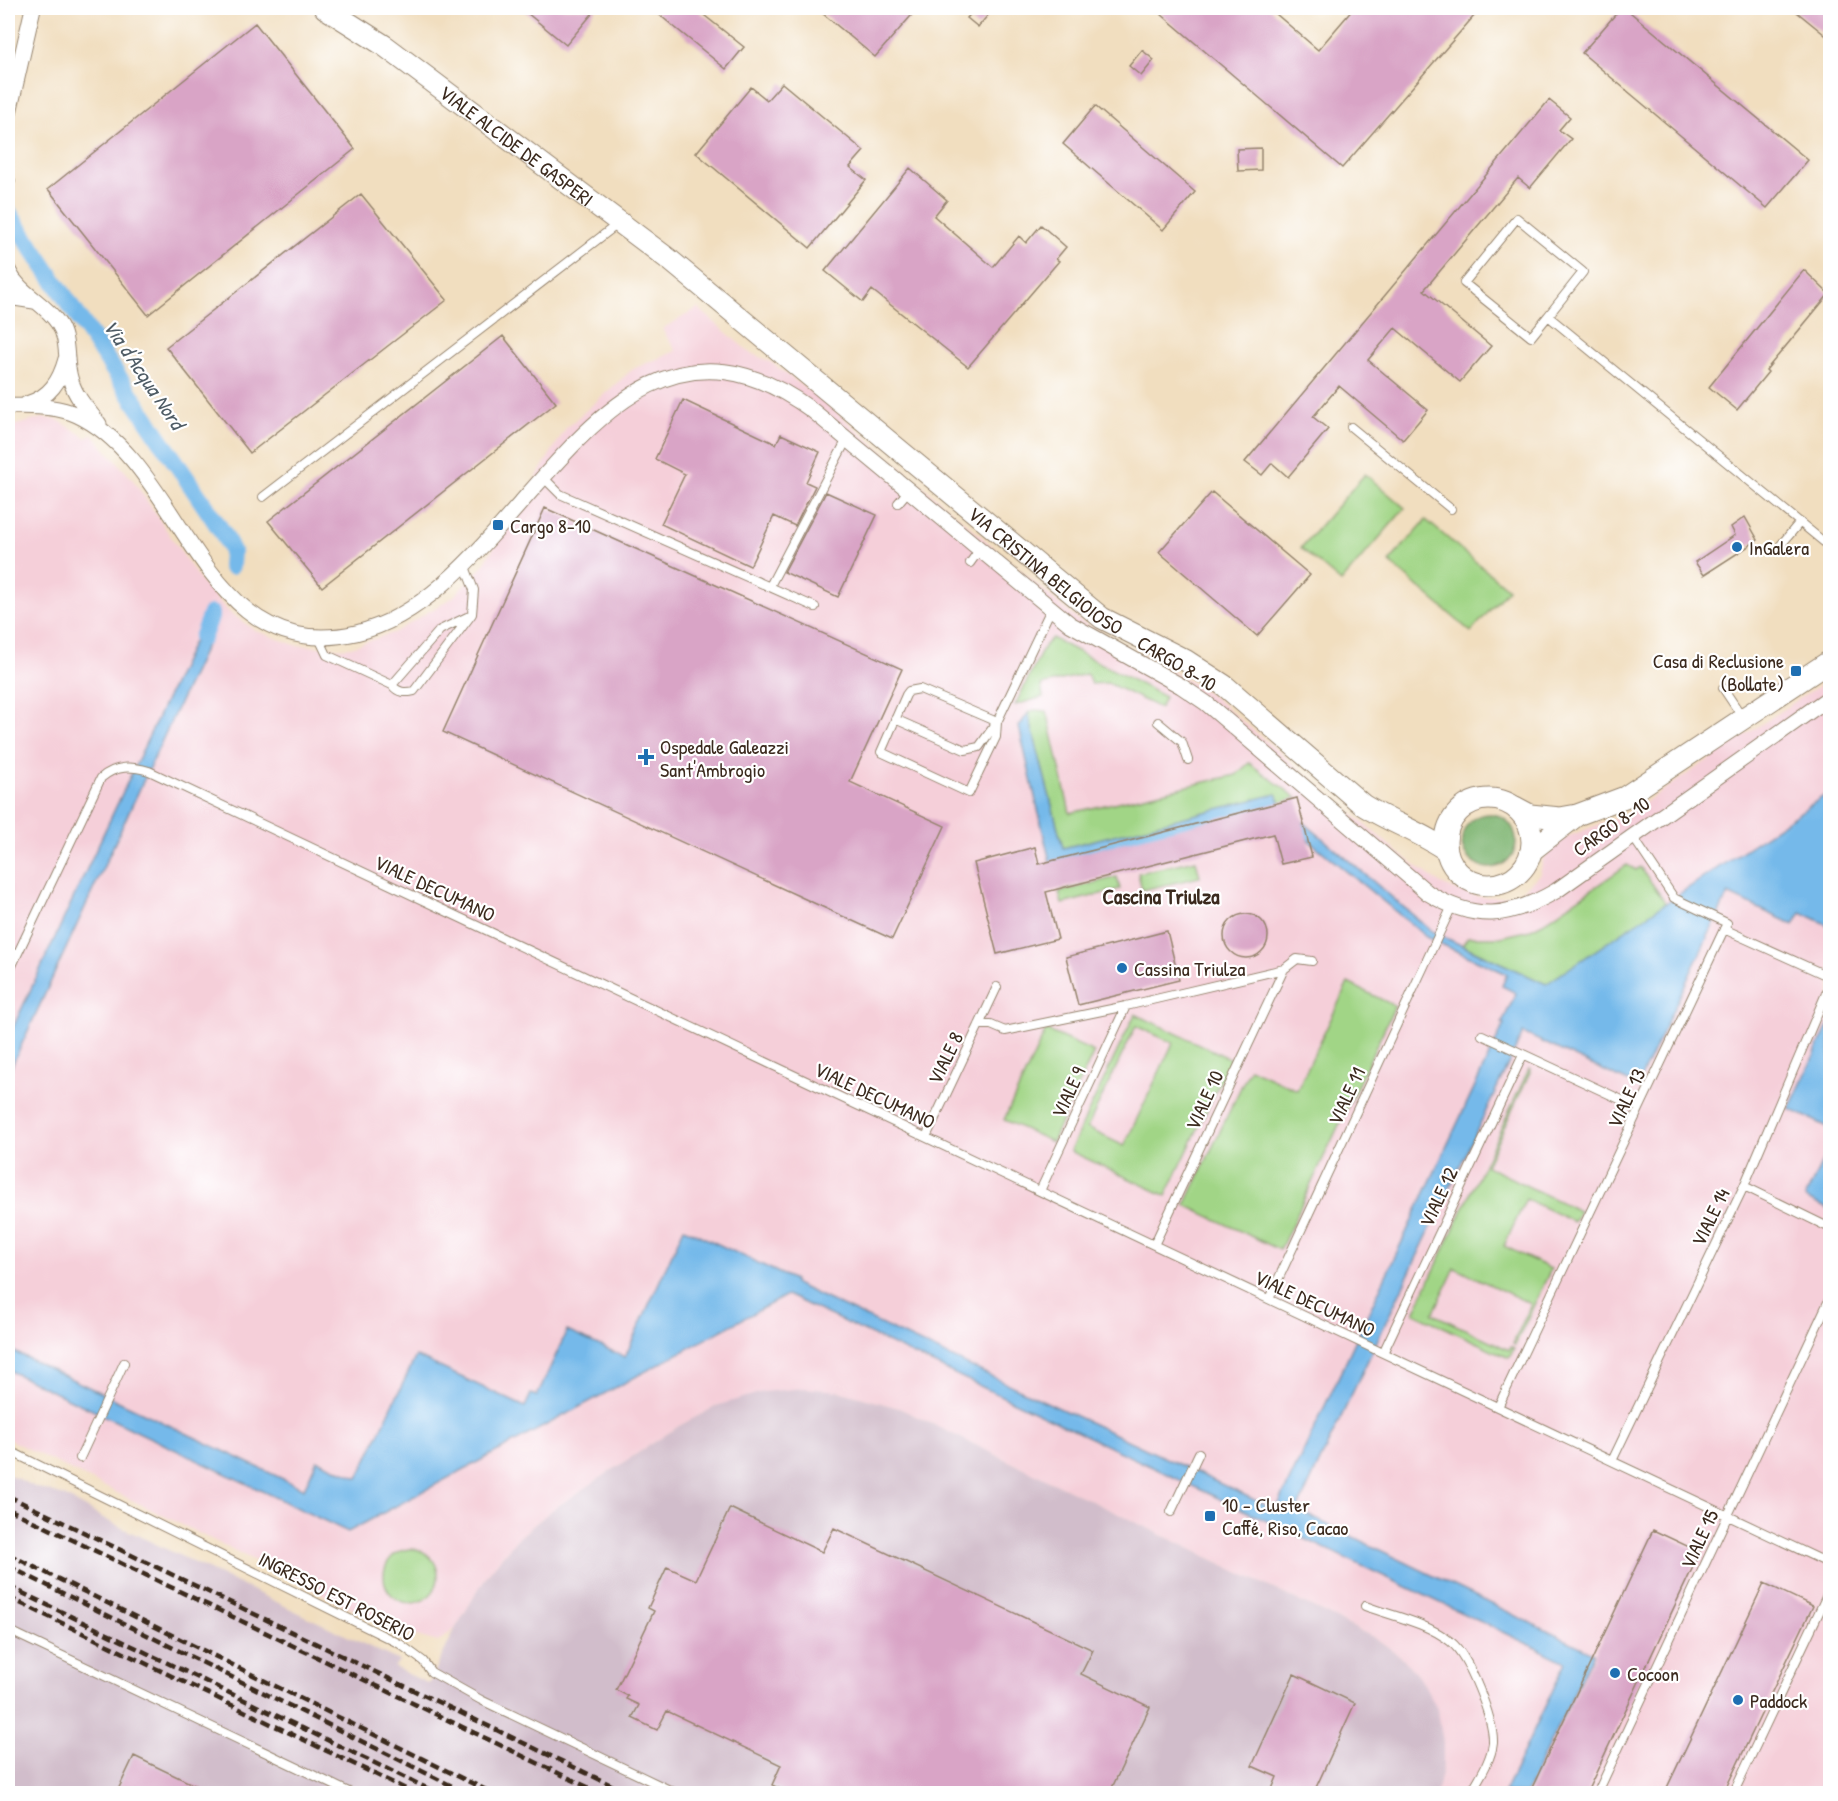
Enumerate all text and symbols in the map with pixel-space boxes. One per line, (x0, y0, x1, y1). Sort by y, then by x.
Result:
street label: VIALE ALCIDE DE GASPERI (434, 78, 599, 212)
water label: Via d'Acqua Nord (97, 313, 194, 438)
street label: VIA CRISTINA BELGIOIOSO (963, 500, 1128, 640)
place label: Cargo 8-10 (510, 512, 591, 539)
marker: Cargo 8-10 (491, 518, 505, 532)
place label: InGalera (1749, 534, 1809, 561)
marker: InGalera (1730, 540, 1744, 554)
street label: CARGO 8-10 (1132, 629, 1222, 697)
place label: Casa di Reclusione (Bollate) (1653, 647, 1784, 697)
marker: Casa di Reclusione (Bollate) (1789, 664, 1803, 678)
place label: Ospedale Galeazzi Sant'Ambrogio (660, 733, 789, 783)
marker: Ospedale Galeazzi Sant'Ambrogio (637, 748, 655, 766)
street label: CARGO 8-10 (1567, 790, 1655, 862)
street label: VIALE DECUMANO (370, 848, 500, 928)
district label: Cascina Triulza (1102, 882, 1220, 911)
place label: Cassina Triulza (1134, 955, 1246, 982)
marker: Cassina Triulza (1115, 961, 1129, 975)
street label: VIALE 8 (921, 1027, 969, 1089)
street label: VIALE DECUMANO (810, 1055, 940, 1135)
street label: VIALE 9 (1044, 1062, 1092, 1122)
street label: VIALE 11 (1321, 1063, 1371, 1129)
street label: VIALE 13 (1600, 1064, 1652, 1132)
street label: VIALE 10 (1178, 1066, 1230, 1134)
street label: VIALE 12 (1412, 1162, 1464, 1231)
street label: VIALE 14 (1684, 1184, 1736, 1250)
street label: VIALE DECUMANO (1250, 1263, 1380, 1343)
place label: 10 - Cluster Caffé, Riso, Cacao (1222, 1491, 1348, 1541)
street label: VIALE 15 (1674, 1505, 1725, 1573)
marker: 10 - Cluster Caffé, Riso, Cacao (1203, 1509, 1217, 1523)
street label: INGRESSO EST ROSERIO (254, 1545, 420, 1647)
place label: Cocoon (1627, 1660, 1679, 1687)
marker: Cocoon (1608, 1666, 1622, 1680)
place label: Paddock (1750, 1687, 1807, 1714)
marker: Paddock (1731, 1693, 1745, 1707)

